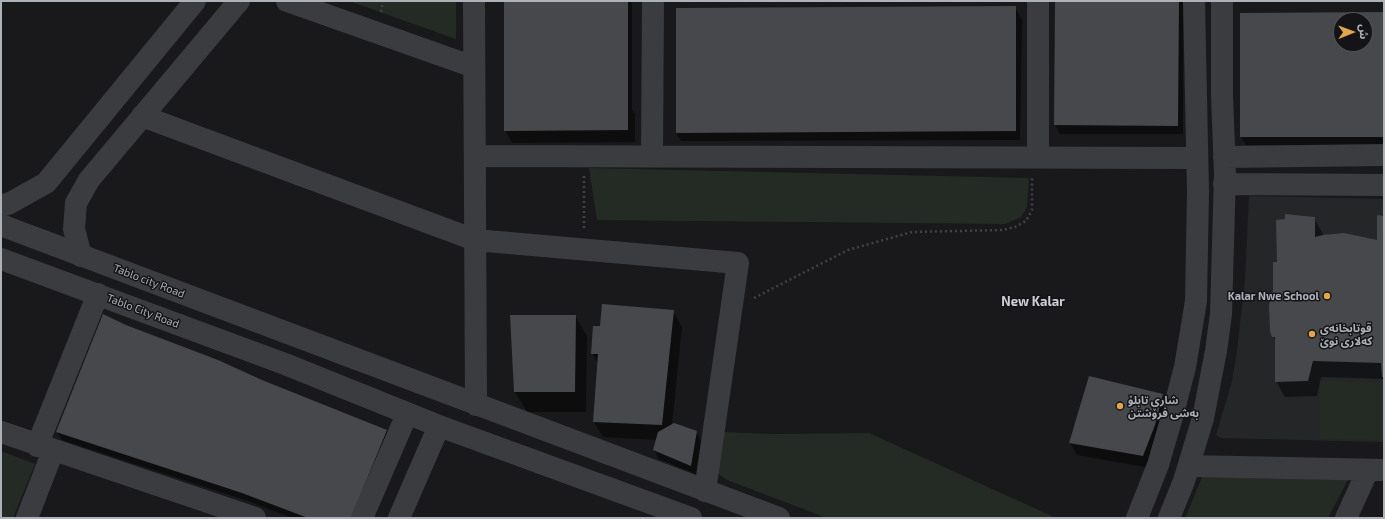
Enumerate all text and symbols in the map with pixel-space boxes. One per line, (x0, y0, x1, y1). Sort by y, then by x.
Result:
north arrow (1333, 12, 1373, 52)
text: ش (1358, 24, 1371, 39)
street label: Tablo city Road (111, 261, 187, 301)
place label: Kalar Nwe School (1228, 289, 1319, 303)
street label: Tablo City Road (105, 291, 181, 331)
marker: Kalar Nwe School (1322, 291, 1332, 301)
district label: New Kalar (1001, 294, 1065, 310)
place label: قوتابخانەی کەلاری نوێ (1320, 321, 1372, 347)
marker: قوتابخانەی کەلاری نوێ (1307, 329, 1317, 339)
place label: شاری تابلۆ بەشی فرۆشتن (1128, 393, 1199, 419)
marker: شاری تابلۆ بەشی فرۆشتن (1115, 401, 1125, 411)

